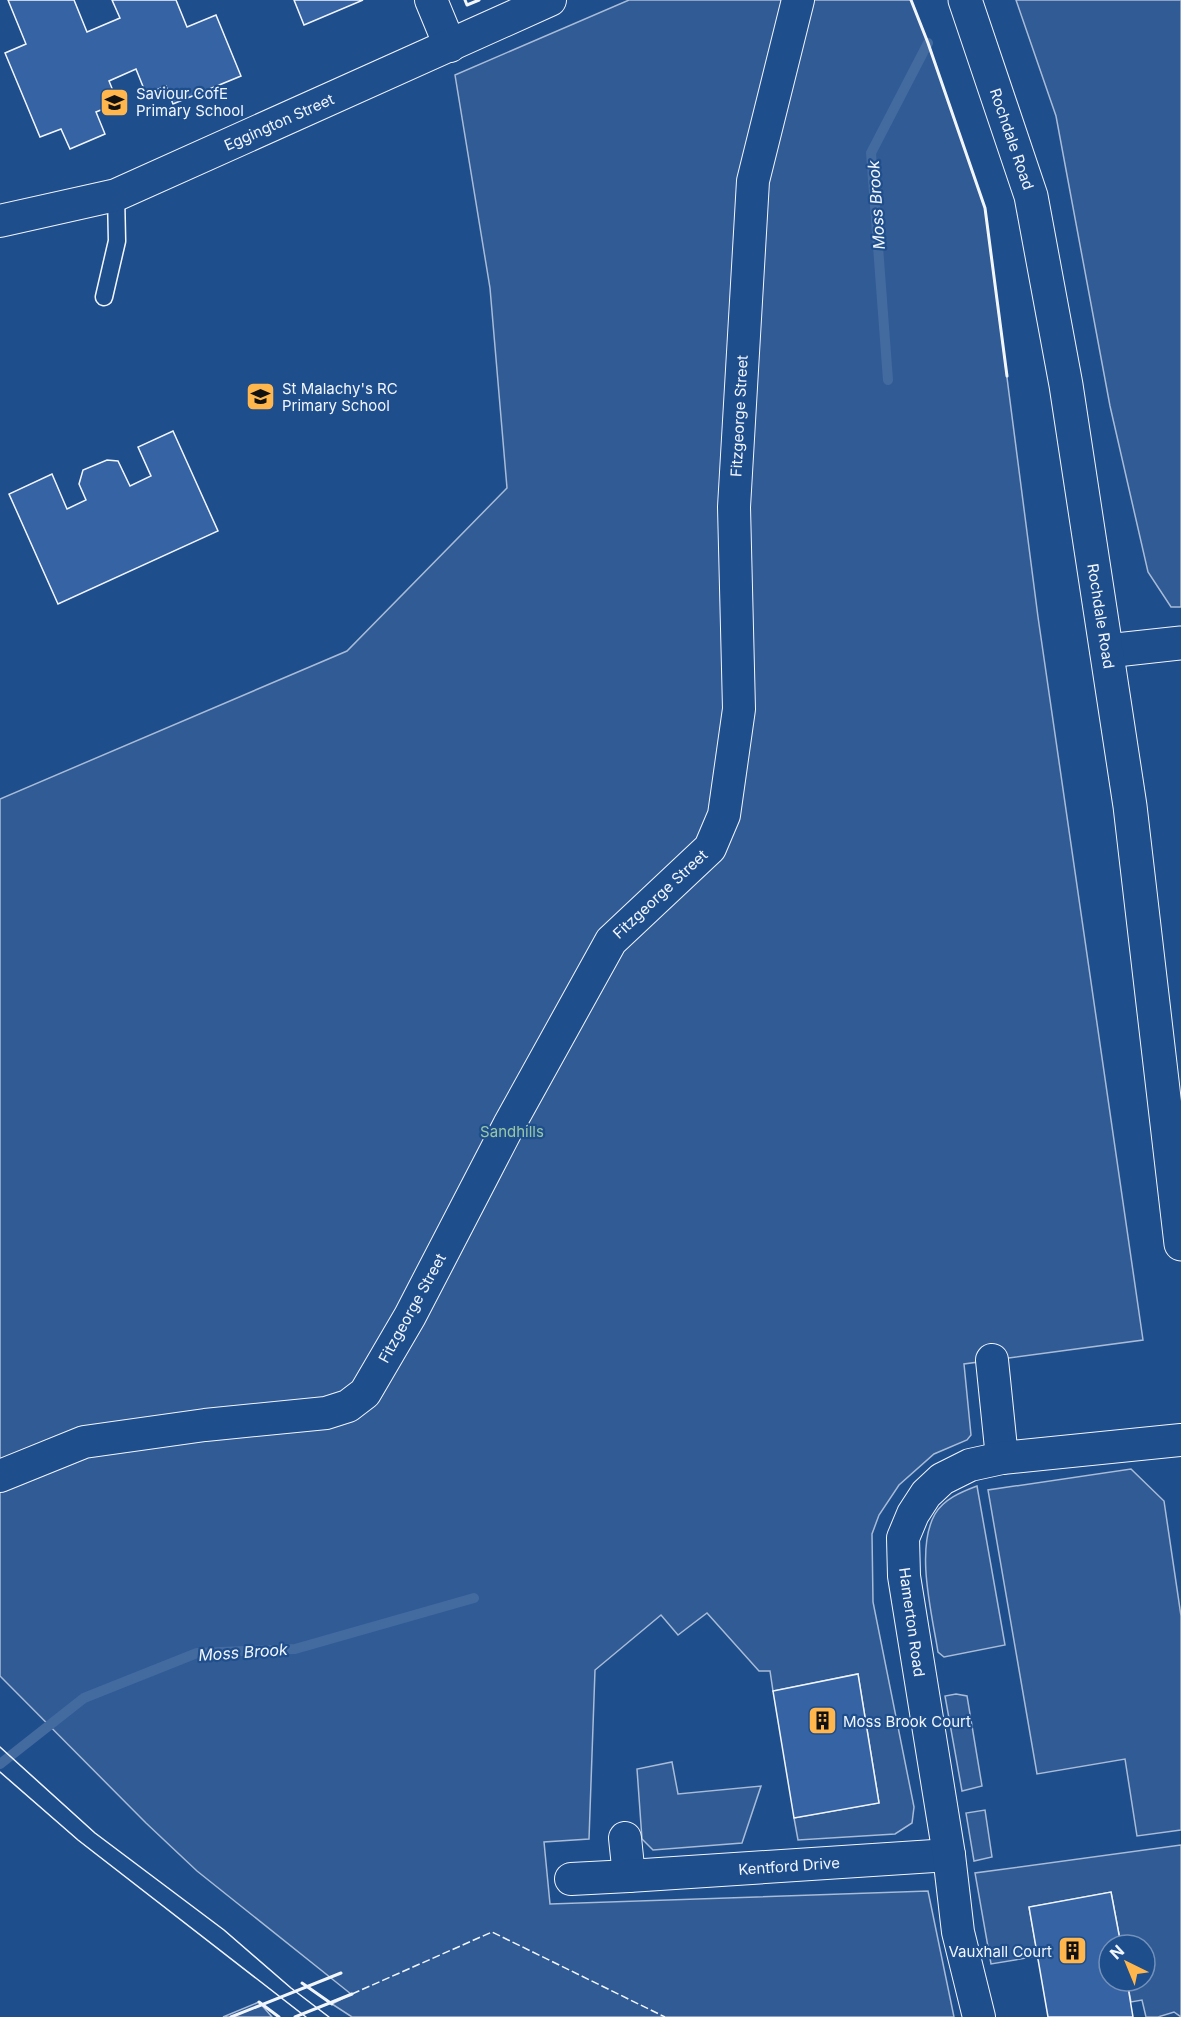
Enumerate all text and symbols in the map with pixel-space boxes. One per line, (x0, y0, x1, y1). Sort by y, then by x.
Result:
place label: Saviour CofE Primary School (136, 84, 244, 120)
school or university icon: Saviour CofE Primary School (99, 86, 131, 118)
street label: Rochdale Road (986, 86, 1038, 192)
street label: Eggington Street (221, 89, 337, 155)
water label: Moss Brook (863, 159, 889, 250)
street label: Fitzgeorge Street (726, 354, 752, 478)
place label: St Malachy's RC Primary School (282, 379, 398, 415)
school or university icon: St Malachy's RC Primary School (245, 381, 277, 413)
street label: Rochdale Road (1083, 562, 1119, 670)
street label: Fitzgeorge Street (609, 845, 711, 943)
park label: Sandhills (480, 1122, 544, 1141)
street label: Fitzgeorge Street (374, 1250, 450, 1366)
street label: Hamerton Road (895, 1566, 929, 1678)
water label: Moss Brook (198, 1639, 289, 1665)
building icon: Moss Brook Court (806, 1705, 838, 1737)
place label: Moss Brook Court (843, 1712, 971, 1731)
street label: Kentford Drive (738, 1853, 840, 1879)
north arrow (1097, 1933, 1157, 1993)
building icon: Vauxhall Court (1057, 1935, 1089, 1967)
text: N (1105, 1941, 1128, 1964)
place label: Vauxhall Court (949, 1942, 1052, 1961)

